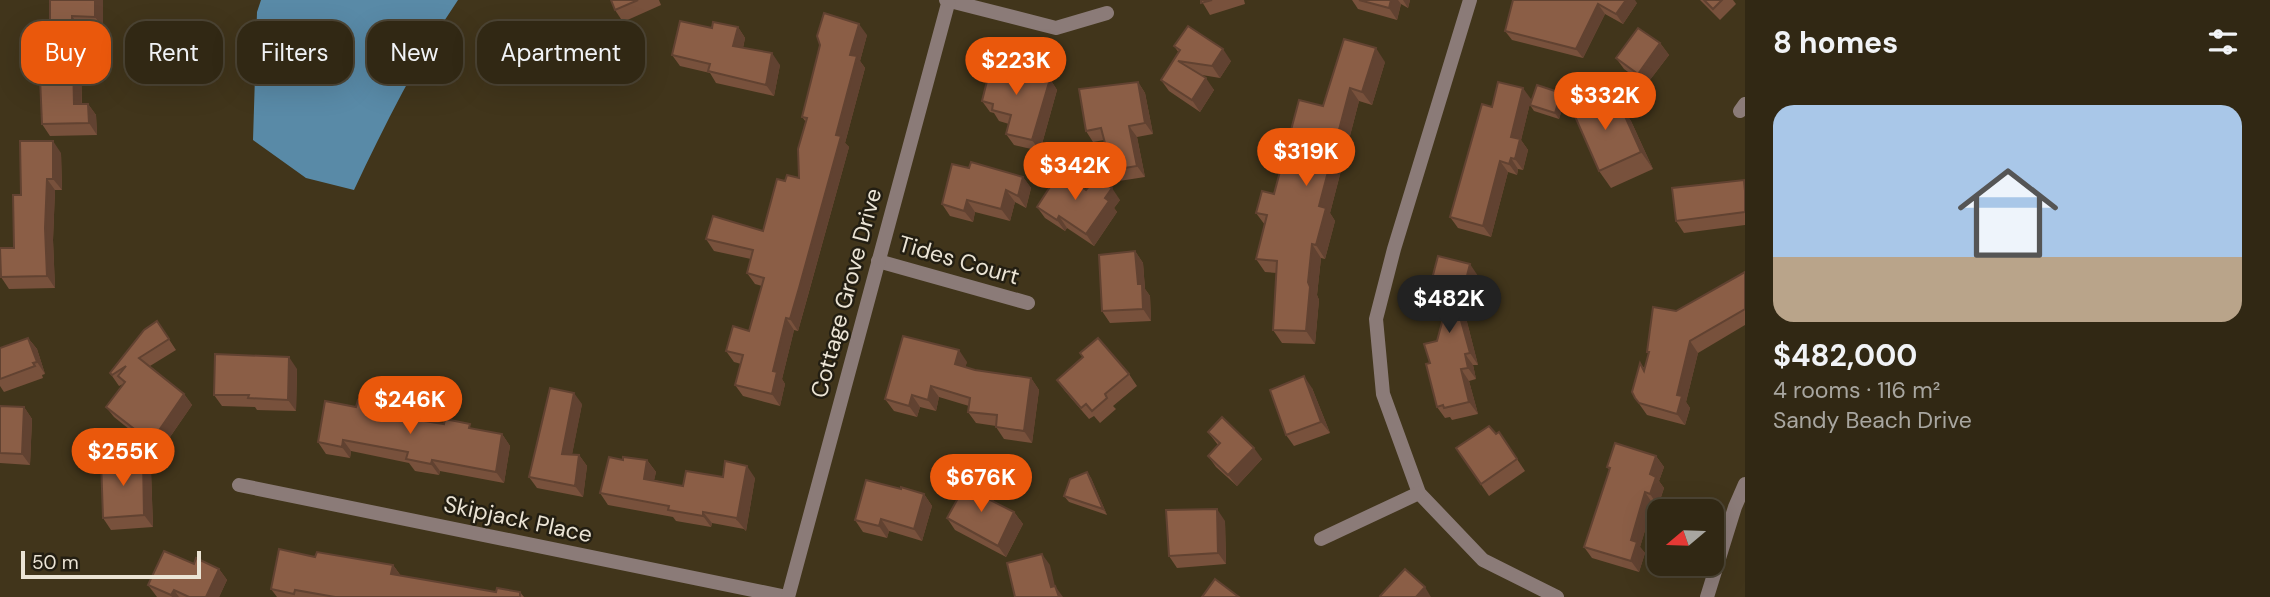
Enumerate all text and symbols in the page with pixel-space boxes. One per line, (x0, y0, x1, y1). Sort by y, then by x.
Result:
chip: Buy (21, 21, 111, 84)
chip: Rent (125, 21, 223, 84)
chip: Filters (237, 21, 353, 84)
chip: New (367, 21, 463, 84)
chip: Apartment (477, 21, 645, 84)
text: 8 homes (1773, 23, 1898, 62)
icon: filters (2204, 23, 2242, 61)
pin: $223K (967, 38, 1065, 97)
text: $223K (981, 45, 1051, 75)
pin: $332K (1556, 72, 1654, 132)
text: $332K (1570, 80, 1640, 110)
pin: $319K (1257, 128, 1355, 188)
text: $319K (1273, 136, 1339, 166)
pin: $342K (1026, 142, 1124, 202)
text: $342K (1039, 150, 1111, 180)
icon: home (1945, 150, 2071, 276)
street label: Cottage Grove Drive (804, 185, 888, 401)
street label: Tides Court (895, 228, 1023, 292)
pin: $482K (1400, 276, 1498, 335)
text: $482K (1413, 283, 1485, 313)
text: $482,000 (1773, 336, 1917, 375)
text: 4 rooms · 116 m² (1773, 375, 1940, 405)
pin: $246K (361, 376, 459, 436)
text: $246K (374, 384, 446, 414)
text: Sandy Beach Drive (1773, 405, 1972, 435)
pin: $255K (74, 428, 172, 488)
text: $255K (88, 436, 158, 466)
pin: $676K (932, 454, 1030, 514)
text: $676K (946, 462, 1016, 492)
street label: Skipjack Place (441, 489, 595, 549)
north arrow (1647, 499, 1724, 576)
map controls (1647, 499, 1724, 576)
scale bar (21, 548, 201, 580)
text: 50 m (32, 550, 79, 575)

